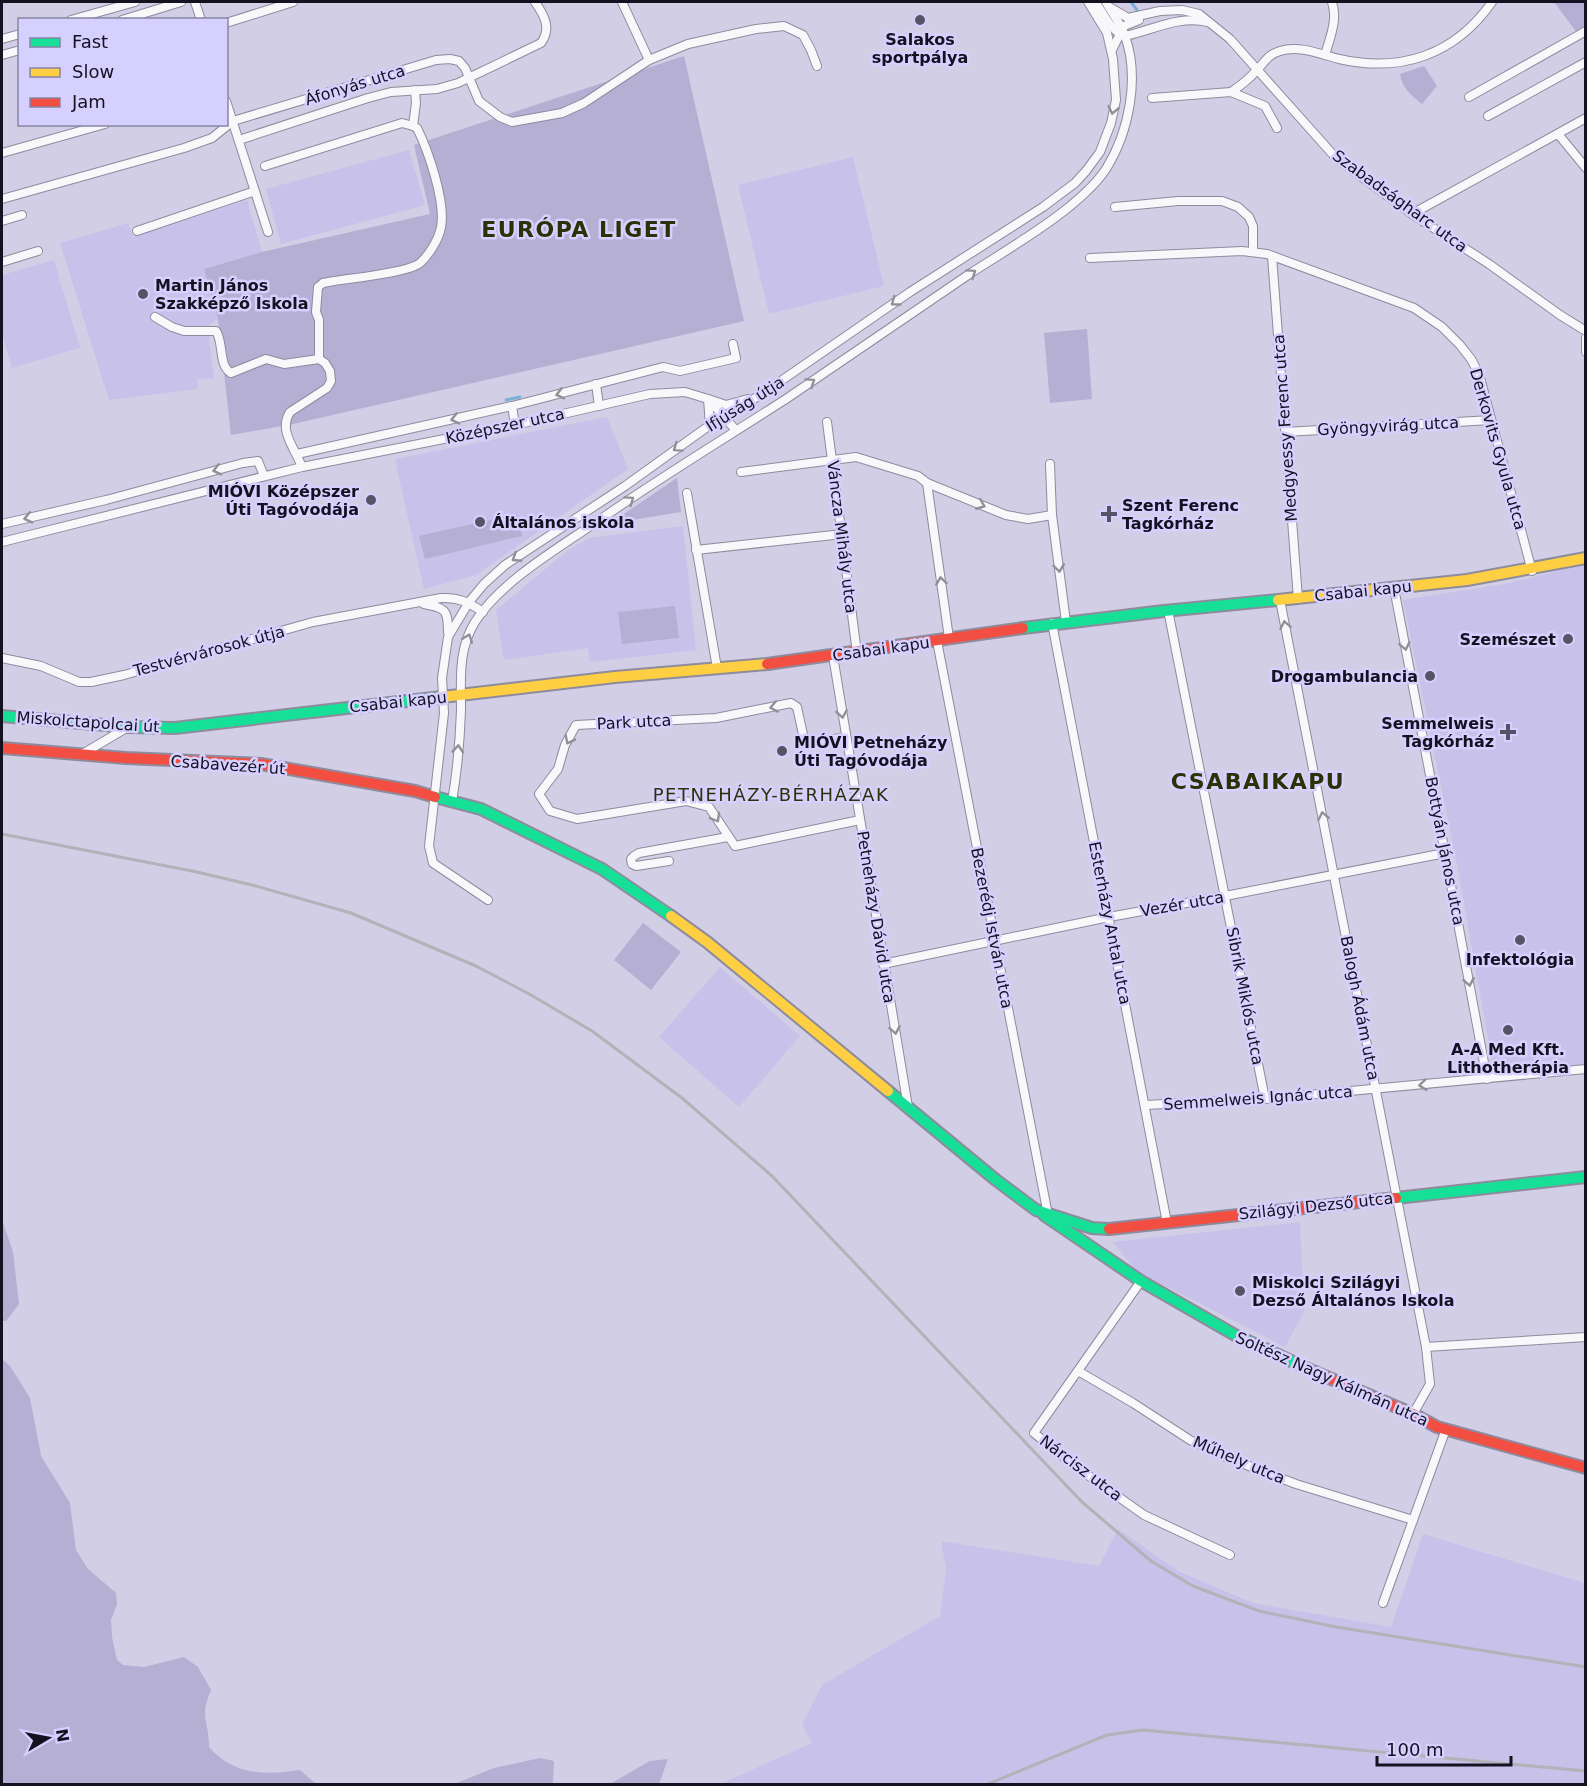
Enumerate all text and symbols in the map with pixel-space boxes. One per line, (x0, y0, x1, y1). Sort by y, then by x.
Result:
marker: Salakos sportpálya (913, 13, 927, 27)
legend (18, 18, 228, 126)
place label: Salakos sportpálya (872, 30, 968, 67)
text: Fast (72, 31, 108, 52)
text: Slow (72, 61, 114, 82)
street label: Áfonyás utca (303, 61, 407, 109)
text: Jam (71, 91, 106, 112)
one-way arrow (1108, 105, 1121, 115)
street label: Szabadságharc utca (1329, 146, 1471, 256)
district label: EURÓPA LIGET (481, 217, 677, 242)
one-way arrow (966, 268, 976, 280)
place label: Martin János Szakképző Iskola (155, 276, 309, 313)
marker: Martin János Szakképző Iskola (136, 287, 150, 301)
one-way arrow (891, 295, 902, 306)
street label: Medgyessy Ferenc utca (1269, 334, 1301, 522)
street label: Derkovits Gyula utca (1466, 366, 1530, 532)
street label: Ifjúság útja (702, 372, 788, 436)
one-way arrow (804, 378, 815, 389)
one-way arrow (555, 386, 565, 399)
street label: Középszer utca (444, 404, 566, 448)
one-way arrow (450, 411, 460, 424)
street label: Gyöngyvirág utca (1317, 413, 1459, 439)
one-way arrow (673, 441, 684, 452)
street label: Váncza Mihály utca (823, 459, 861, 615)
one-way arrow (212, 463, 222, 475)
place label: MIÓVI Középszer Úti Tagóvodája (208, 482, 359, 519)
marker: MIÓVI Középszer Úti Tagóvodája (364, 493, 378, 507)
one-way arrow (623, 496, 634, 507)
place label: Szent Ferenc Tagkórház (1122, 496, 1239, 533)
one-way arrow (975, 498, 986, 510)
marker: Szent Ferenc Tagkórház (1100, 505, 1118, 523)
one-way arrow (23, 511, 33, 524)
place label: Általános iskola (492, 513, 635, 532)
marker: Általános iskola (473, 515, 487, 529)
one-way arrow (512, 551, 522, 563)
one-way arrow (1053, 564, 1065, 573)
one-way arrow (936, 576, 948, 585)
street label: Csabai kapu (1313, 576, 1413, 606)
one-way arrow (1279, 620, 1292, 630)
street label: Testvérvárosok útja (130, 622, 287, 681)
place label: Szemészet (1459, 630, 1556, 649)
marker: Szemészet (1561, 632, 1575, 646)
one-way arrow (460, 633, 473, 644)
street label: Csabai kapu (831, 633, 931, 665)
one-way arrow (1398, 640, 1411, 650)
place label: Drogambulancia (1271, 667, 1418, 686)
marker: Drogambulancia (1423, 669, 1437, 683)
street label: Csabai kapu (348, 687, 448, 717)
one-way arrow (770, 700, 780, 713)
street label: Miskolctapolcai út (16, 708, 160, 736)
one-way arrow (835, 708, 848, 718)
street label: Park utca (596, 711, 672, 733)
place label: Semmelweis Tagkórház (1381, 714, 1494, 751)
marker: Semmelweis Tagkórház (1499, 723, 1517, 741)
one-way arrow (564, 733, 576, 744)
place label: MIÓVI Petneházy Úti Tagóvodája (794, 733, 948, 770)
one-way arrow (451, 744, 464, 753)
marker: MIÓVI Petneházy Úti Tagóvodája (775, 744, 789, 758)
street label: Csabavezér út (170, 752, 286, 778)
district label: CSABAIKAPU (1171, 769, 1345, 794)
street label: Bottyán János utca (1421, 775, 1469, 927)
district label: PETNEHÁZY-BÉRHÁZAK (653, 784, 889, 805)
one-way arrow (709, 812, 720, 822)
one-way arrow (1317, 812, 1330, 822)
street label: Petneházy Dávid utca (853, 829, 899, 1005)
street label: Esterházy Antal utca (1085, 840, 1135, 1006)
street label: Bezerédj István utca (967, 846, 1017, 1010)
street label: Vezér utca (1139, 887, 1225, 921)
street label: Sibrik Miklós utca (1222, 925, 1268, 1067)
marker: Infektológia (1513, 933, 1527, 947)
street label: Balogh Ádám utca (1337, 934, 1383, 1082)
place label: Infektológia (1466, 950, 1574, 969)
one-way arrow (1462, 976, 1475, 986)
marker: A-A Med Kft. Lithotherápia (1501, 1023, 1515, 1037)
one-way arrow (888, 1025, 901, 1035)
place label: A-A Med Kft. Lithotherápia (1447, 1040, 1569, 1077)
one-way arrow (1418, 1078, 1427, 1091)
street label: Semmelweis Ignác utca (1163, 1082, 1353, 1114)
street label: Szilágyi Dezső utca (1238, 1188, 1394, 1224)
place label: Miskolci Szilágyi Dezső Általános Iskola (1252, 1273, 1455, 1310)
marker: Miskolci Szilágyi Dezső Általános Iskola (1233, 1284, 1247, 1298)
street label: Soltész Nagy Kálmán utca (1233, 1328, 1431, 1430)
street label: Nárcisz utca (1036, 1431, 1126, 1505)
street label: Műhely utca (1190, 1432, 1288, 1488)
north arrow (18, 1708, 78, 1768)
text: N (52, 1727, 73, 1744)
scale bar (1377, 1729, 1510, 1767)
text: 100 m (1386, 1739, 1444, 1760)

